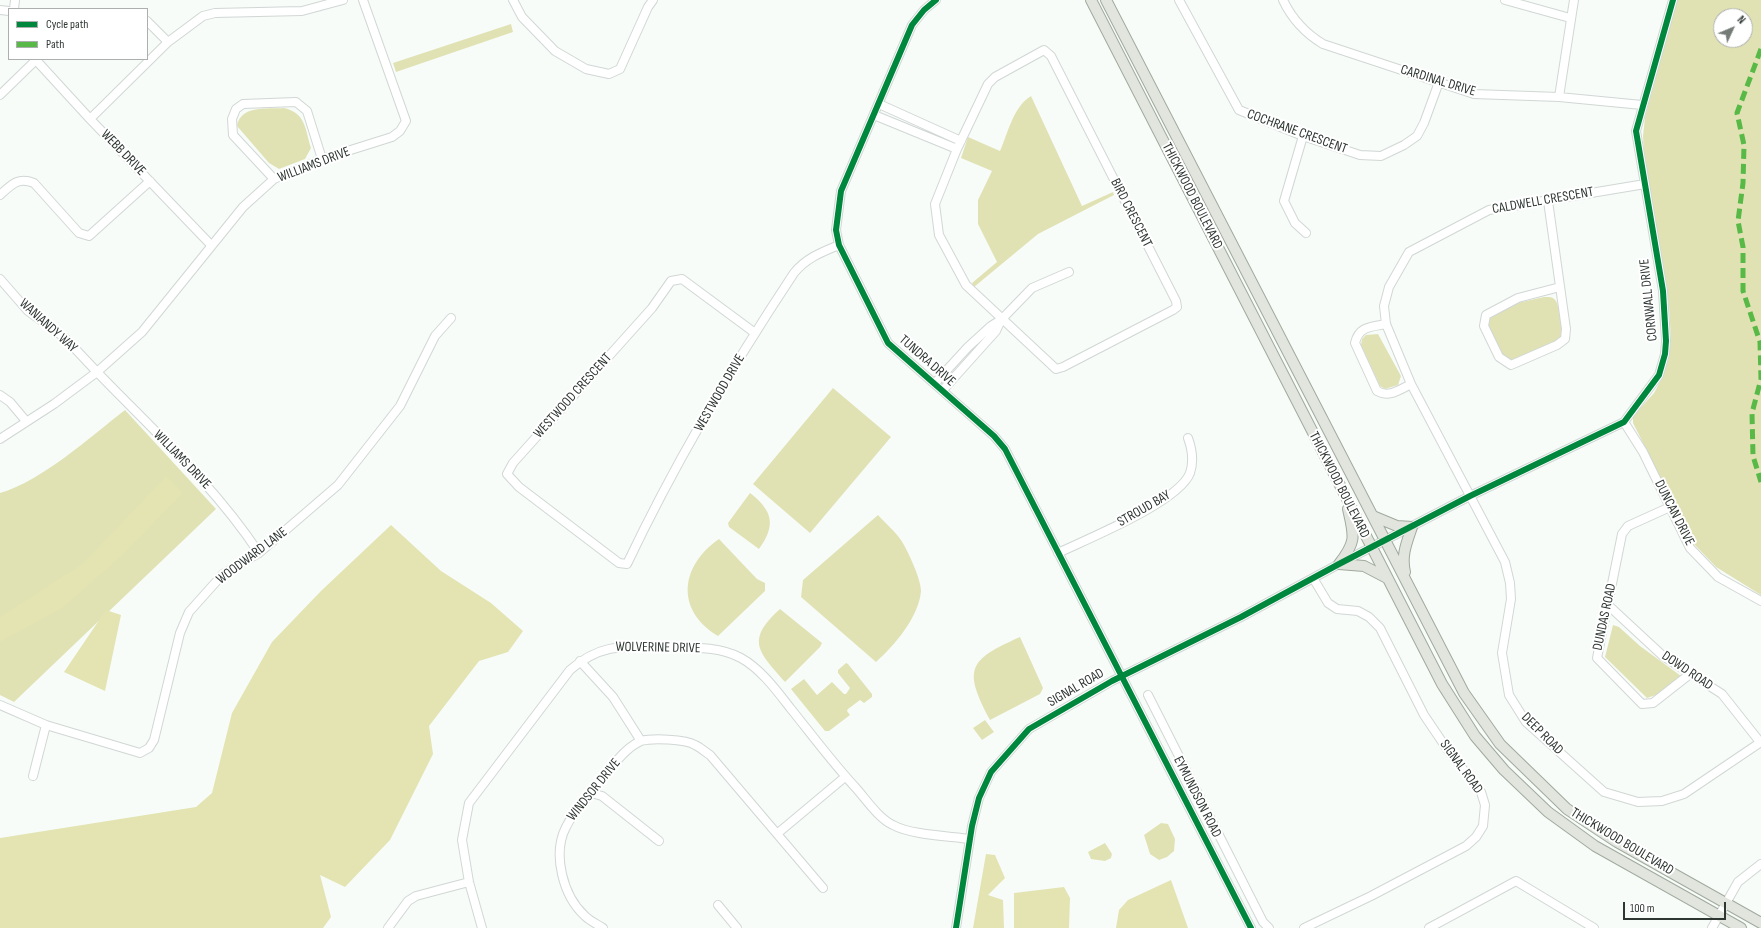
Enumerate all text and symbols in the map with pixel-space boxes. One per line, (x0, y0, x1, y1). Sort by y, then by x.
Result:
legend (8, 8, 148, 60)
north arrow (1713, 8, 1753, 48)
text: N (1735, 13, 1748, 27)
text: Cycle path (46, 17, 88, 32)
text: Path (46, 37, 64, 52)
street label: CARDINAL DRIVE (1398, 62, 1478, 100)
street label: COCHRANE CRESCENT (1245, 106, 1349, 158)
street label: WEBB DRIVE (97, 126, 149, 180)
street label: THICKWOOD BOULEVARD (1158, 140, 1226, 252)
street label: WILLIAMS DRIVE (276, 144, 352, 186)
street label: BIRD CRESCENT (1106, 176, 1156, 250)
street label: CALDWELL CRESCENT (1491, 184, 1595, 218)
street label: CORNWALL DRIVE (1636, 258, 1662, 342)
street label: WANIANDY WAY (15, 295, 81, 357)
street label: TUNDRA DRIVE (895, 332, 959, 390)
street label: WESTWOOD CRESCENT (530, 350, 616, 442)
street label: WESTWOOD DRIVE (691, 351, 749, 435)
street label: WILLIAMS DRIVE (150, 427, 214, 493)
street label: THICKWOOD BOULEVARD (1305, 429, 1373, 541)
street label: DUNCAN DRIVE (1650, 477, 1698, 549)
street label: STROUD BAY (1115, 487, 1173, 531)
street label: WOODWARD LANE (213, 524, 291, 588)
street label: DUNDAS ROAD (1590, 582, 1620, 652)
street label: WOLVERINE DRIVE (615, 639, 701, 657)
street label: DOWD ROAD (1658, 648, 1716, 694)
street label: SIGNAL ROAD (1045, 665, 1107, 711)
street label: DEEP ROAD (1517, 709, 1567, 759)
street label: SIGNAL ROAD (1436, 737, 1486, 797)
street label: EYMUNDSON ROAD (1169, 753, 1225, 841)
street label: WINDSOR DRIVE (564, 755, 624, 825)
street label: THICKWOOD BOULEVARD (1567, 805, 1677, 879)
scale bar (1625, 894, 1728, 920)
text: 100 m (1630, 901, 1655, 916)

